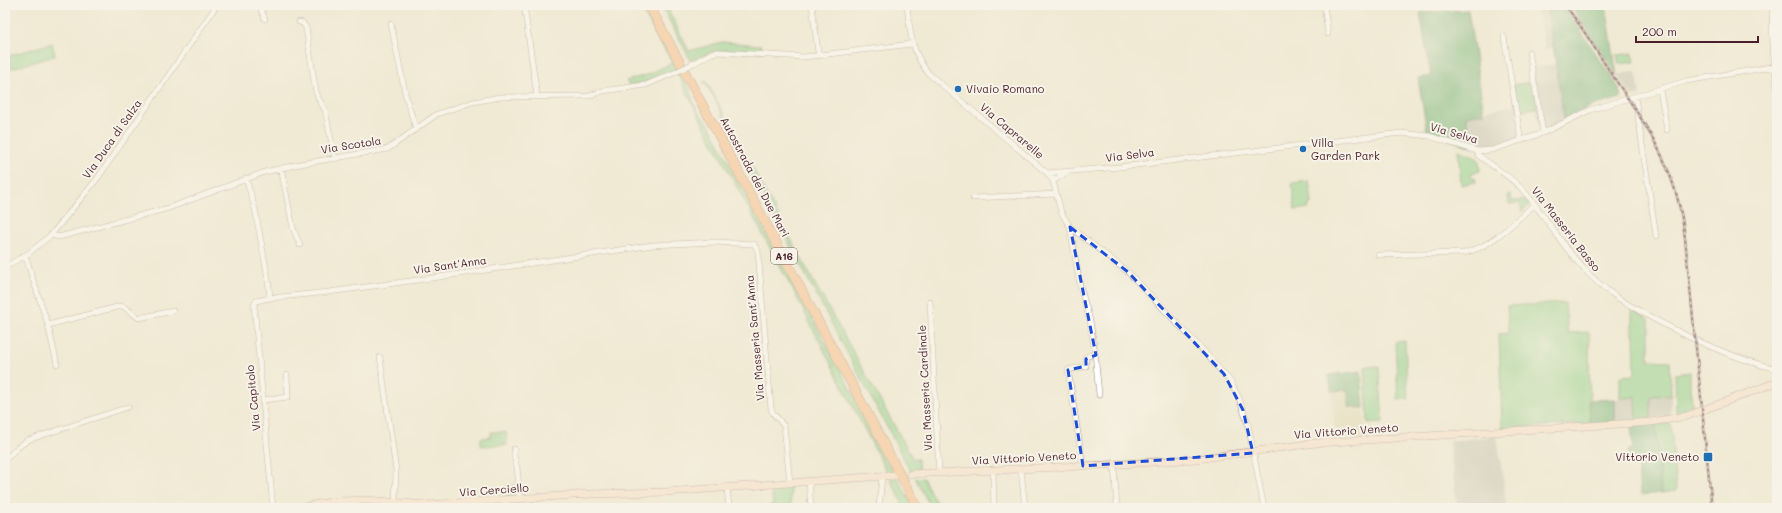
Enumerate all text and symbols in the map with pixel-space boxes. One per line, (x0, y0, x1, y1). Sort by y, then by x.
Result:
scale bar (1636, 18, 1758, 44)
text: 200 m (1642, 23, 1677, 39)
place label: Vivaio Romano (966, 81, 1045, 96)
marker: Vivaio Romano (953, 84, 963, 94)
street label: Via Duca di Salza (79, 96, 145, 181)
street label: Via Caprarelle (977, 99, 1048, 162)
street label: Autostrada dei Due Mari (717, 114, 794, 239)
street label: Via Selva (1428, 119, 1480, 147)
street label: Via Scotola (320, 132, 382, 157)
place label: Villa Garden Park (1311, 135, 1380, 163)
street label: Via Selva (1105, 144, 1155, 165)
marker: Villa Garden Park (1298, 144, 1308, 154)
street label: Via Masseria Basso (1528, 183, 1605, 275)
road number: A16 (771, 248, 797, 264)
street label: Via Sant'Anna (412, 252, 488, 277)
street label: Via Masseria Sant'Anna (742, 274, 767, 402)
street label: Via Masseria Cardinale (914, 324, 935, 451)
street label: Via Capitolo (242, 364, 263, 432)
street label: Via Vittorio Veneto (1293, 419, 1399, 442)
street label: Via Vittorio Veneto (971, 447, 1077, 468)
place label: Vittorio Veneto (1615, 449, 1699, 464)
marker: Vittorio Veneto (1702, 451, 1714, 463)
street label: Via Cerciello (459, 480, 530, 499)

